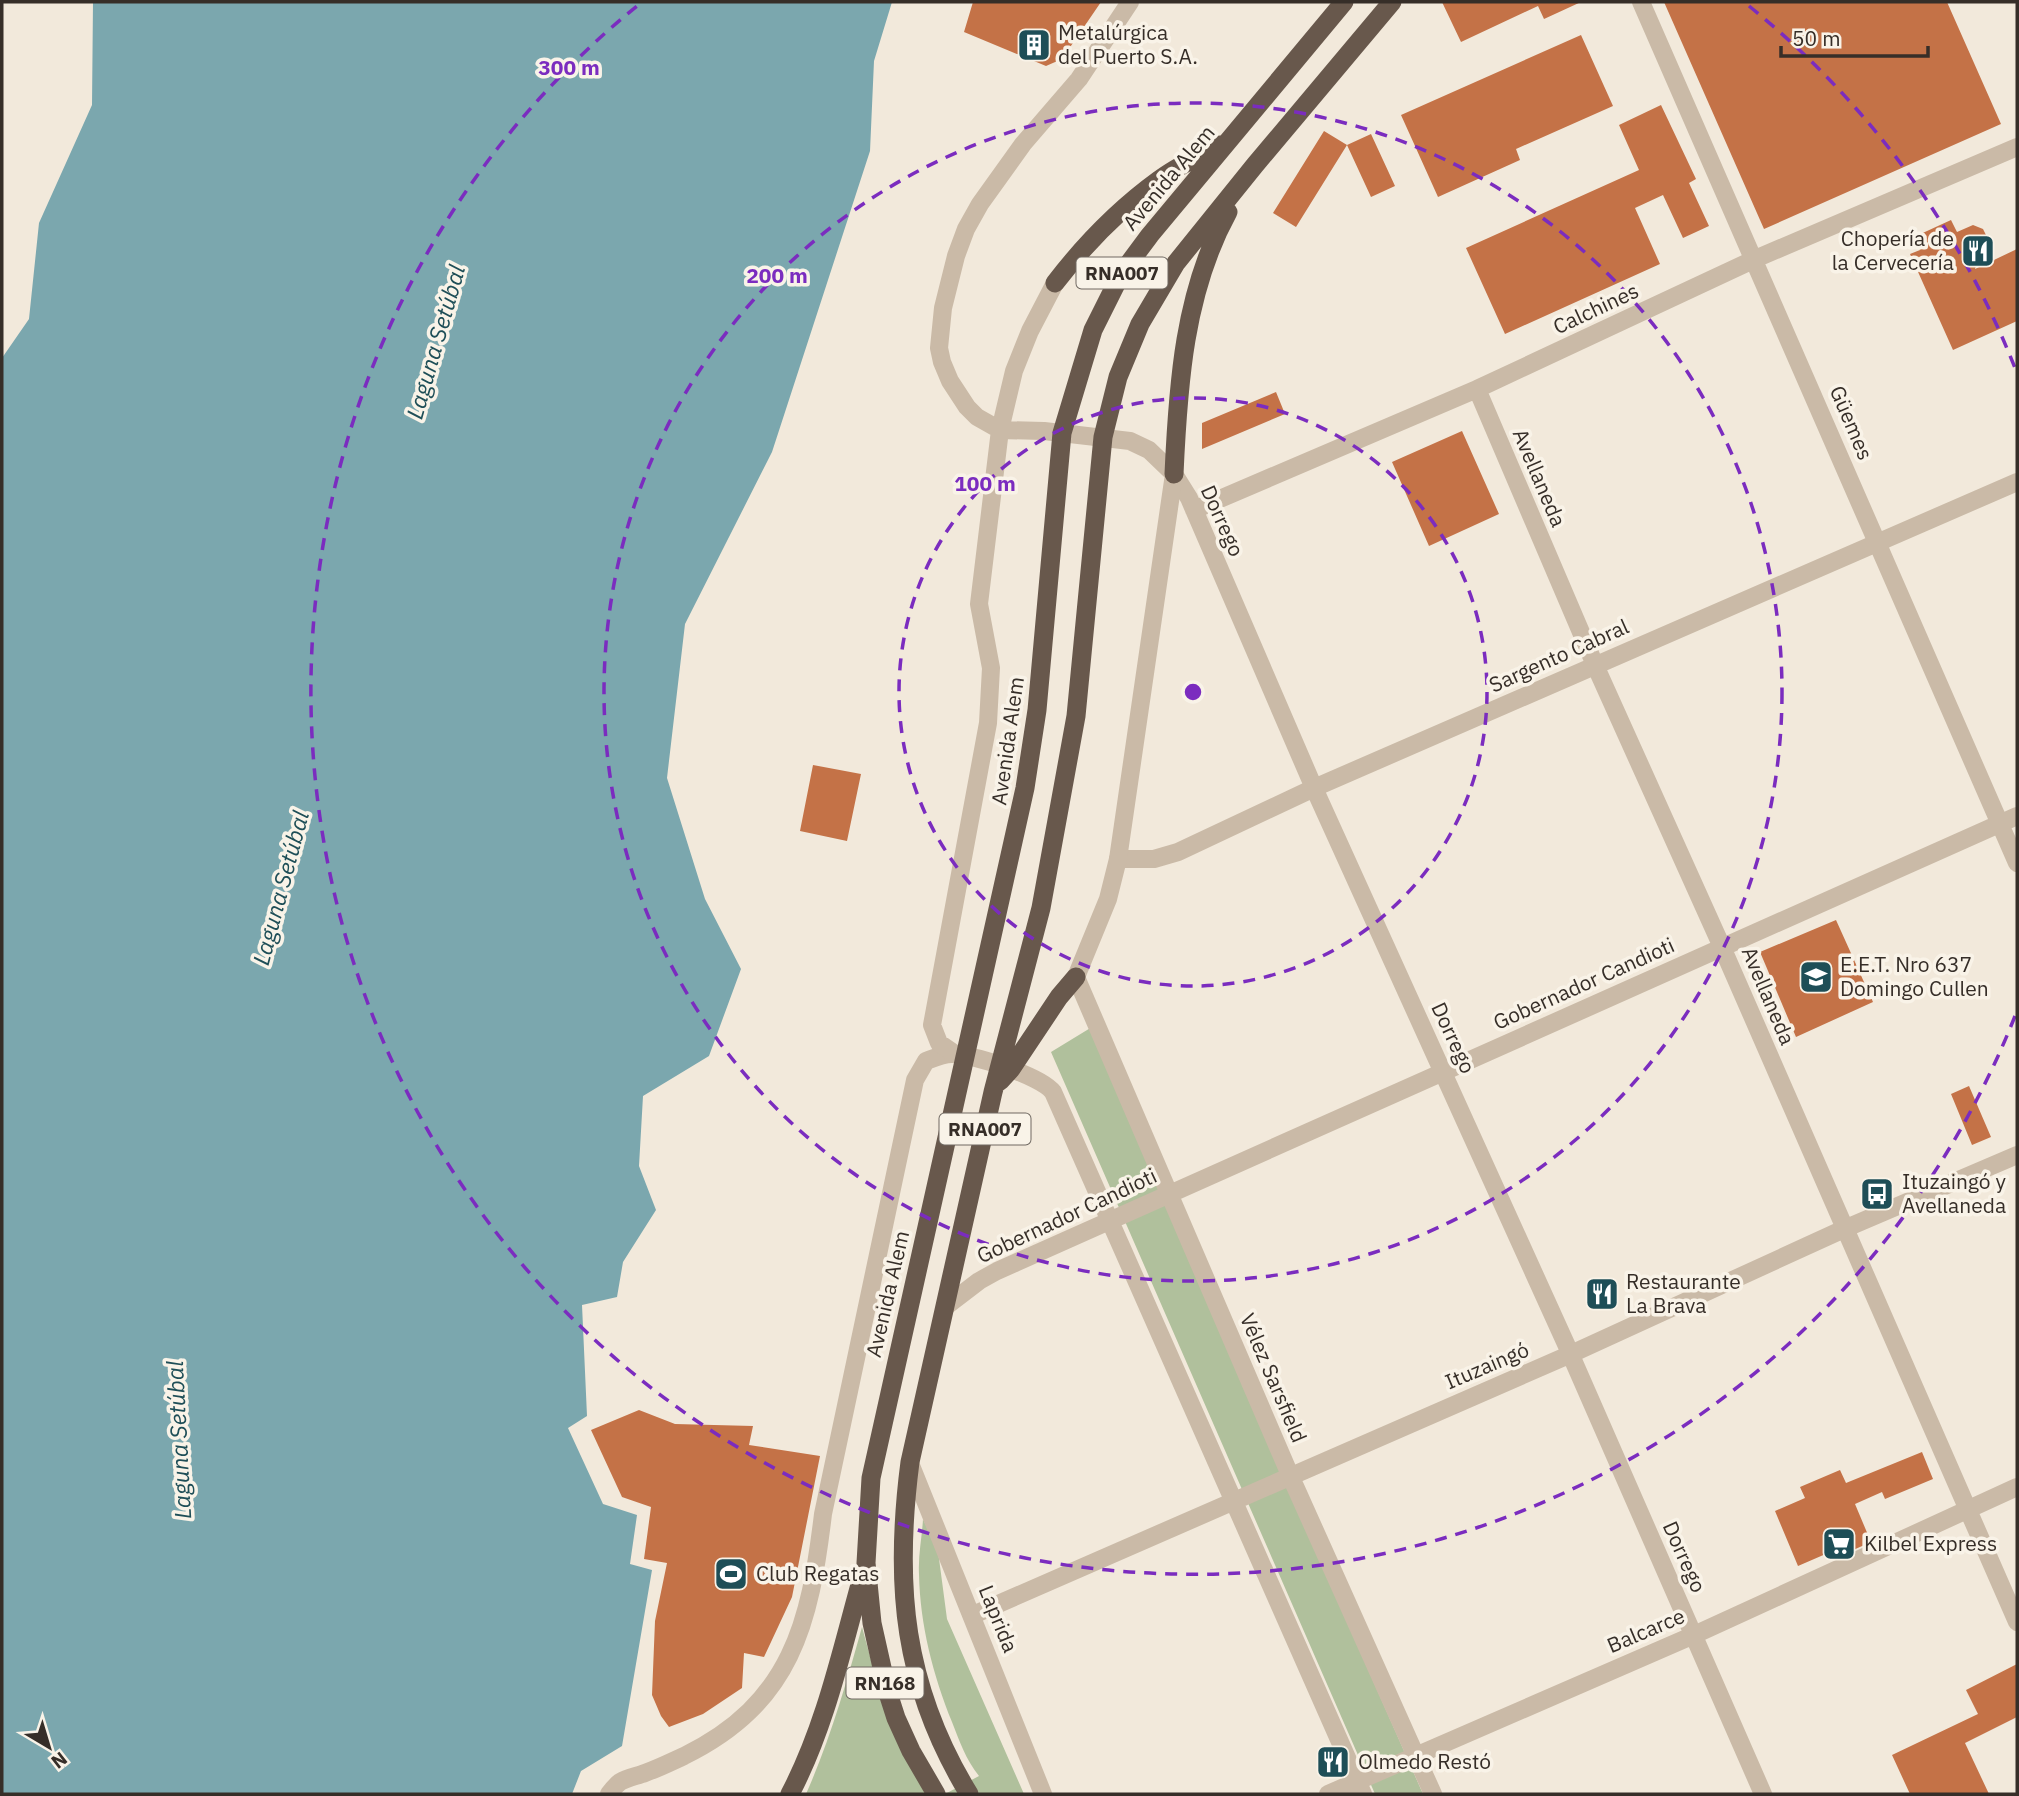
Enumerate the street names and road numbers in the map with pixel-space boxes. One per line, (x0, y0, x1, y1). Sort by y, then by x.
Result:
street label: Avenida Alem (1116, 119, 1221, 236)
road number: RNA007 (1076, 258, 1168, 288)
street label: Calchines (1548, 276, 1643, 340)
street label: Güemes (1824, 381, 1880, 464)
street label: Avellaneda (1507, 424, 1573, 531)
street label: Dorrego (1195, 480, 1251, 561)
street label: Sargento Cabral (1484, 612, 1633, 698)
street label: Avenida Alem (984, 675, 1030, 807)
street label: Gobernador Candioti (1489, 931, 1679, 1036)
street label: Avellaneda (1736, 942, 1802, 1049)
street label: Dorrego (1425, 997, 1483, 1078)
road number: RNA007 (940, 1114, 1030, 1144)
street label: Gobernador Candioti (972, 1161, 1161, 1269)
street label: Avenida Alem (859, 1228, 915, 1360)
street label: Vélez Sarsfield (1234, 1309, 1314, 1447)
street label: Ituzaingó (1440, 1335, 1533, 1395)
street label: Dorrego (1657, 1516, 1713, 1597)
street label: Laprida (973, 1581, 1025, 1656)
street label: Balcarce (1602, 1601, 1689, 1659)
road number: RN168 (846, 1667, 924, 1698)

